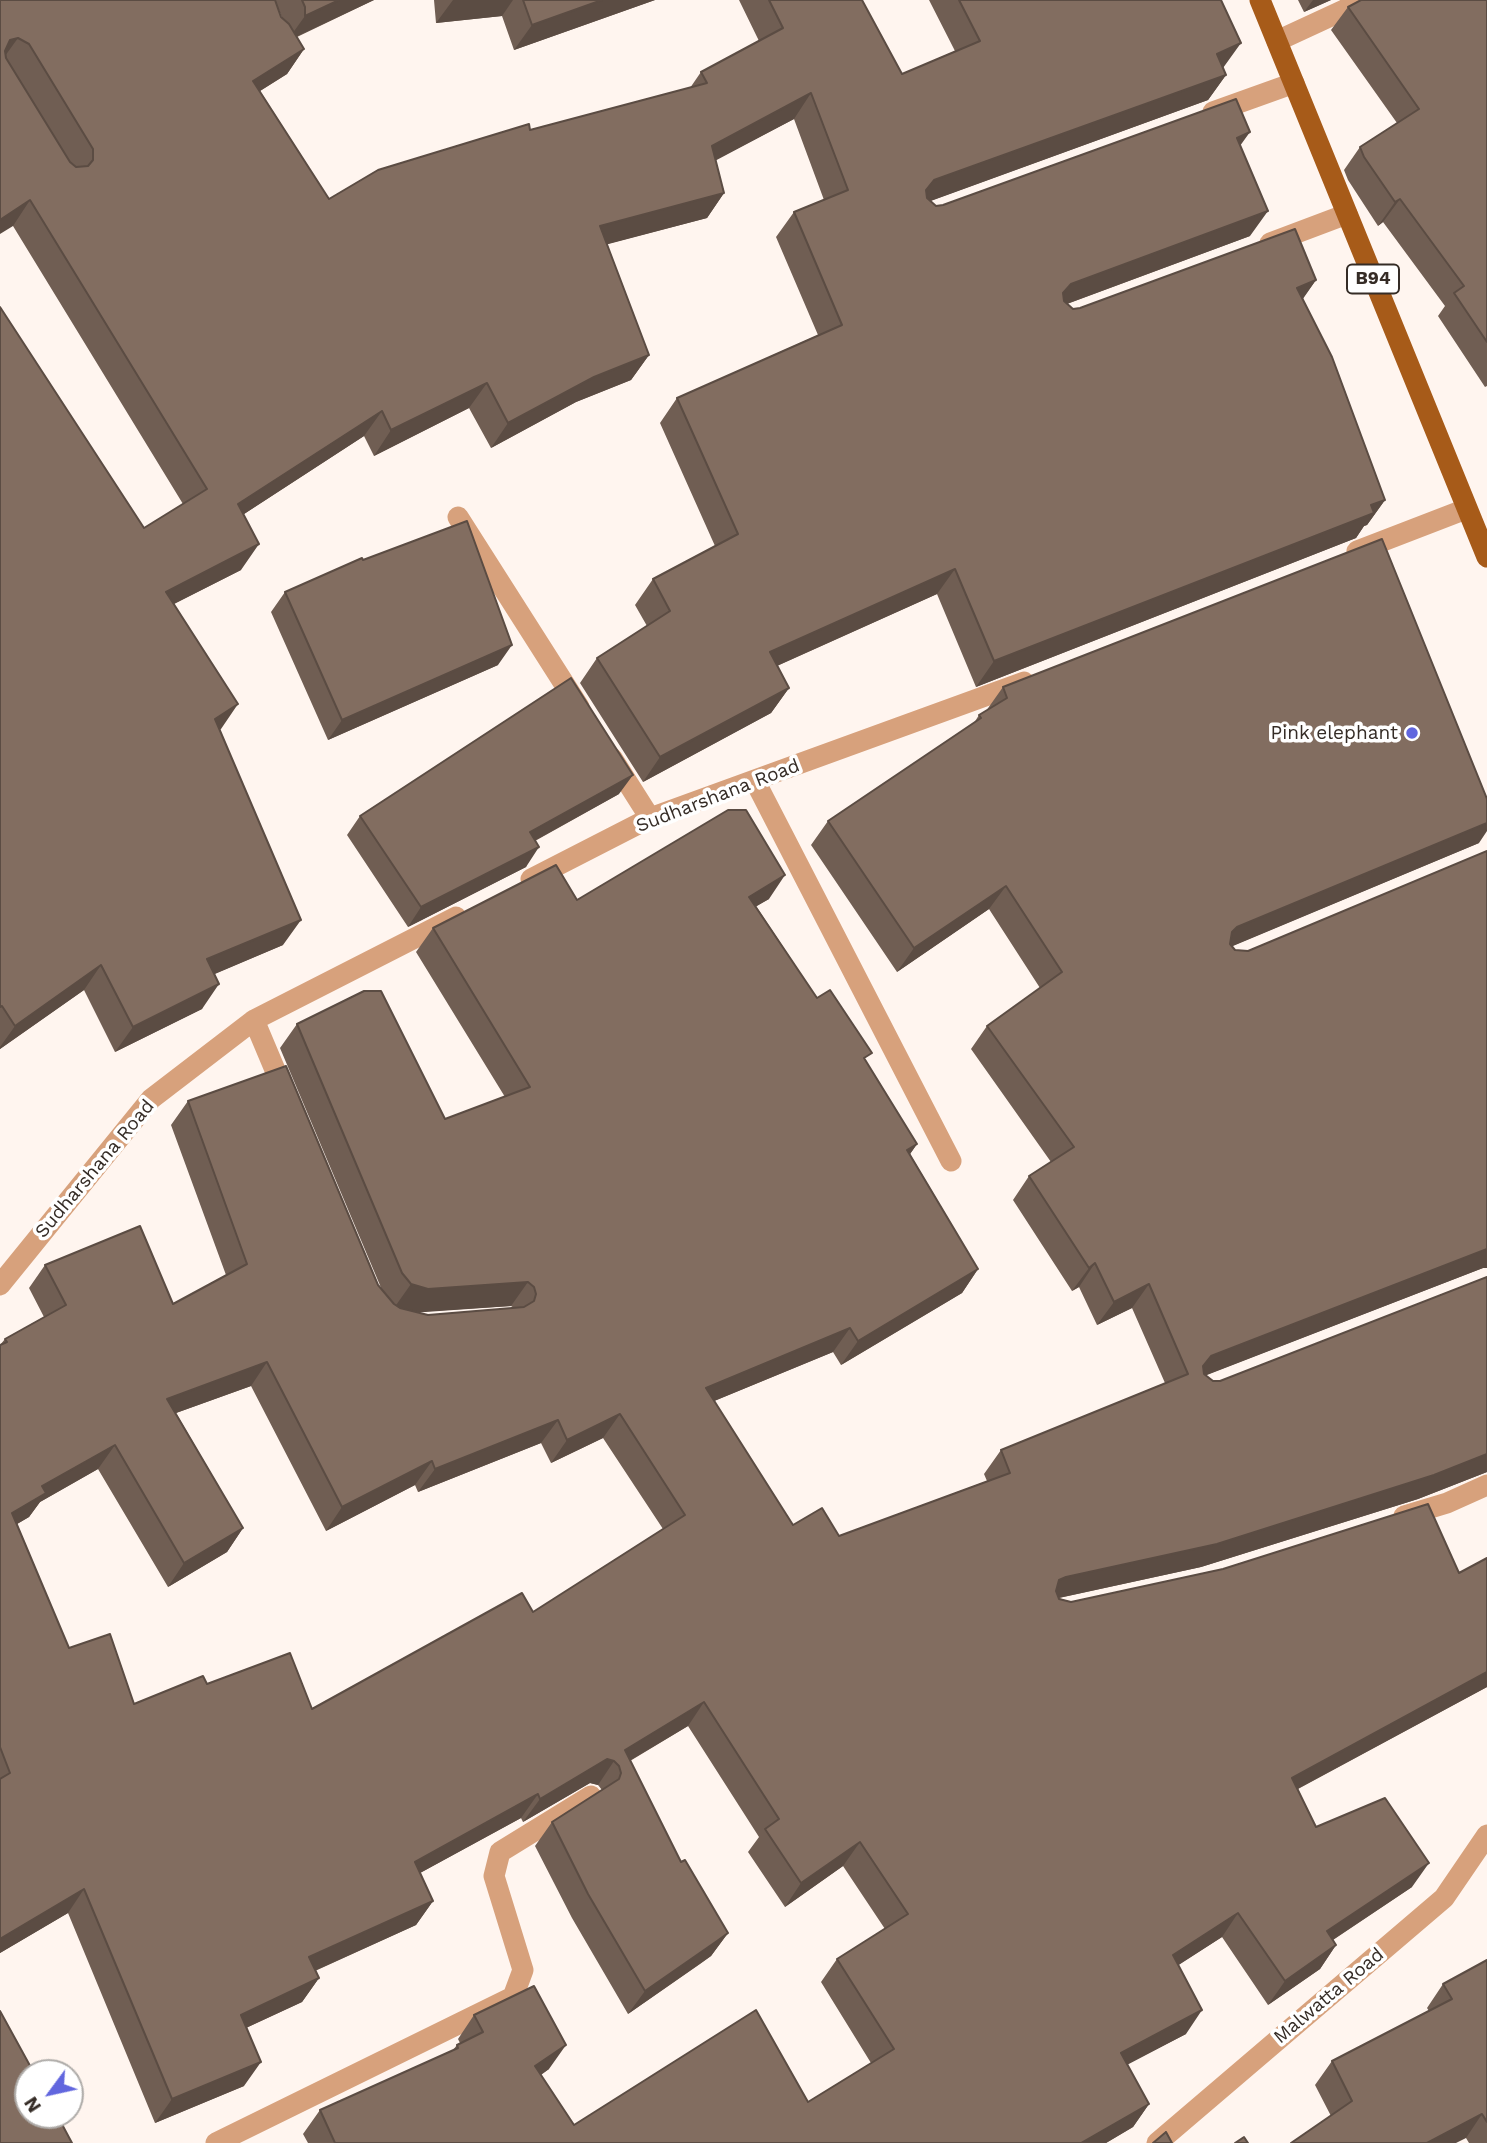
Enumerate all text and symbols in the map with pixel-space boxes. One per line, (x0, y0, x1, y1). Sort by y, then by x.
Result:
road number: B94 (1347, 264, 1399, 293)
place label: Pink elephant (1271, 722, 1398, 744)
marker: Pink elephant (1404, 725, 1420, 741)
street label: Sudharshana Road (633, 754, 803, 838)
street label: Sudharshana Road (31, 1095, 159, 1243)
street label: Malwatta Road (1269, 1943, 1389, 2049)
north arrow (14, 2059, 84, 2129)
text: N (19, 2092, 46, 2117)

